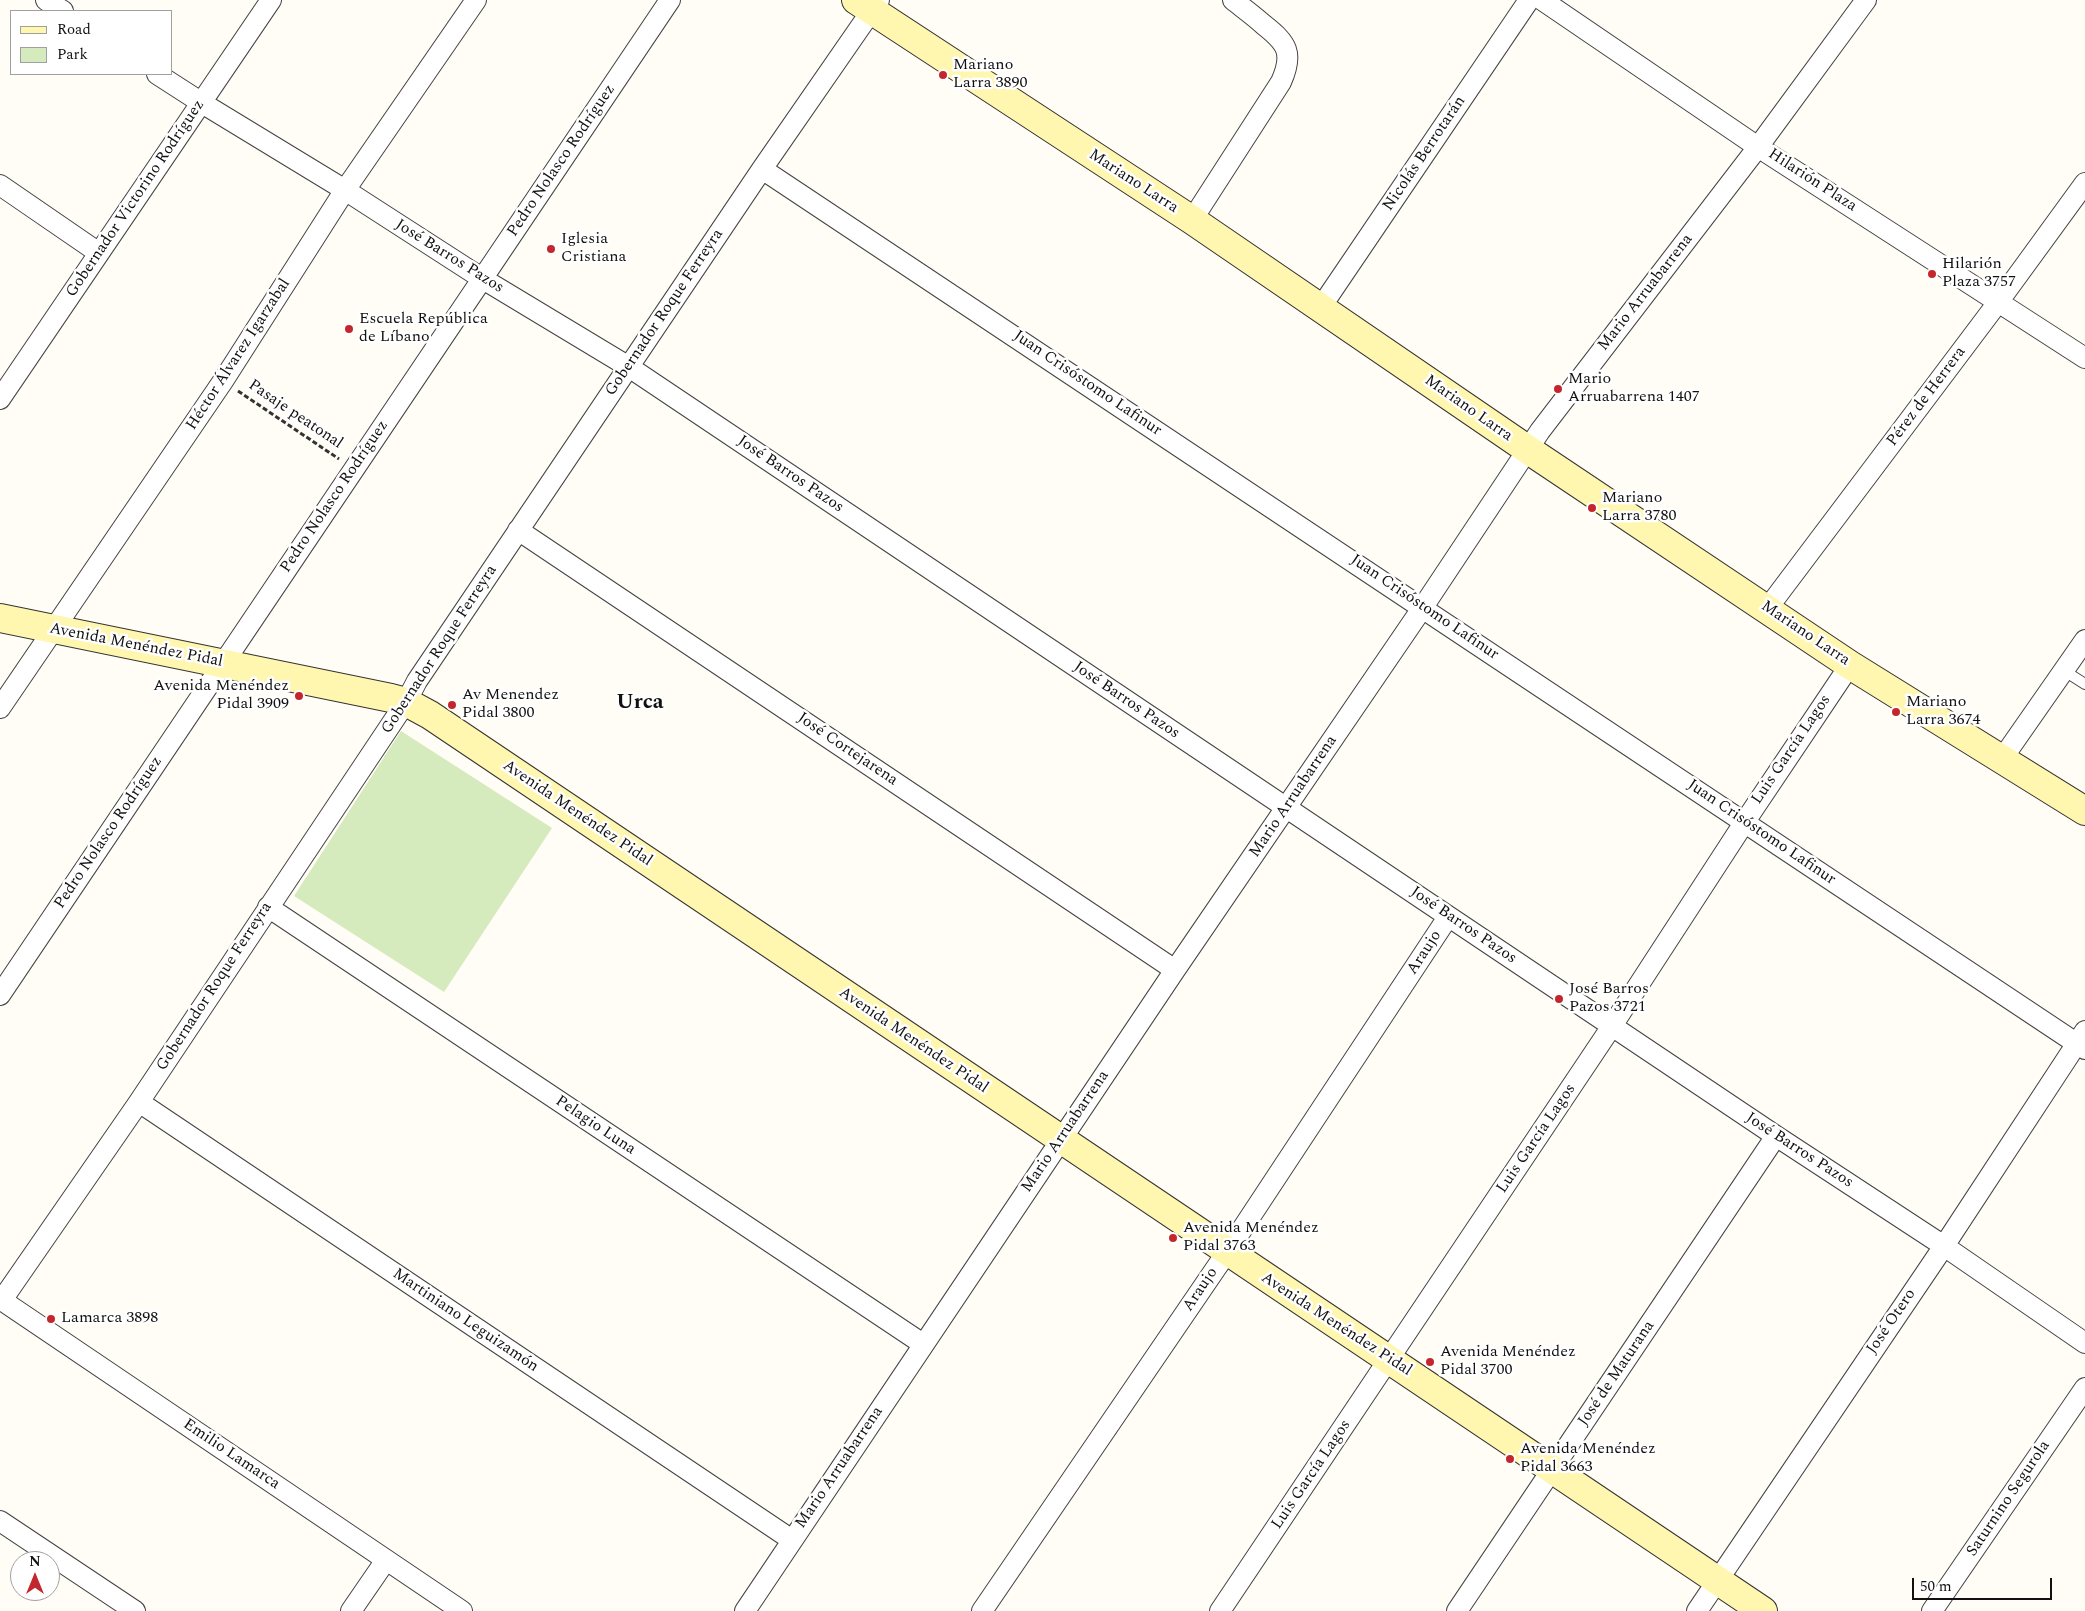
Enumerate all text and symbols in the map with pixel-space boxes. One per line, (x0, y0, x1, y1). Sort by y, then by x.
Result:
legend (10, 10, 172, 75)
text: Road (57, 18, 91, 41)
text: Park (57, 43, 88, 66)
place label: Mariano Larra 3890 (953, 56, 1028, 94)
marker: Mariano Larra 3890 (937, 69, 949, 81)
street label: Pedro Nolasco Rodríguez (504, 81, 620, 241)
street label: Nicolás Berrotarán (1379, 93, 1471, 215)
street label: Gobernador Victorino Rodríguez (63, 97, 209, 301)
street label: Hilarión Plaza (1764, 145, 1860, 217)
street label: Mariano Larra (1085, 146, 1181, 218)
street label: José Barros Pazos (391, 216, 507, 298)
street label: Gobernador Roque Ferreyra (602, 226, 728, 400)
place label: Iglesia Cristiana (561, 230, 626, 268)
street label: Mario Arruabarrena (1594, 231, 1698, 355)
marker: Iglesia Cristiana (545, 243, 557, 255)
place label: Hilarión Plaza 3757 (1942, 255, 2016, 293)
marker: Hilarión Plaza 3757 (1926, 268, 1938, 280)
street label: Héctor Álvarez Igarzabal (183, 276, 295, 434)
place label: Escuela República de Líbano (359, 310, 488, 348)
marker: Escuela República de Líbano (343, 323, 355, 335)
street label: Juan Crisóstomo Lafinur (1009, 327, 1165, 441)
street label: Pérez de Herrera (1883, 343, 1971, 451)
place label: Mario Arruabarrena 1407 (1568, 370, 1700, 408)
street label: Mariano Larra (1420, 372, 1516, 446)
street label: Pasaje peatonal (244, 376, 346, 454)
marker: Mario Arruabarrena 1407 (1552, 383, 1564, 395)
street label: Pedro Nolasco Rodríguez (277, 417, 393, 577)
street label: José Barros Pazos (733, 432, 847, 518)
place label: Mariano Larra 3780 (1602, 489, 1677, 527)
marker: Mariano Larra 3780 (1586, 502, 1598, 514)
street label: Juan Crisóstomo Lafinur (1346, 551, 1502, 665)
street label: Gobernador Roque Ferreyra (378, 562, 502, 738)
street label: Mariano Larra (1757, 597, 1853, 671)
street label: Avenida Menéndez Pidal (48, 620, 224, 672)
street label: José Barros Pazos (1069, 658, 1183, 744)
place label: Avenida Menéndez Pidal 3909 (153, 677, 289, 715)
place label: Av Menendez Pidal 3800 (462, 686, 559, 724)
marker: Avenida Menéndez Pidal 3909 (293, 690, 305, 702)
district label: Urca (616, 691, 664, 717)
street label: Luis García Lagos (1748, 692, 1836, 808)
place label: Mariano Larra 3674 (1906, 693, 1981, 731)
marker: Av Menendez Pidal 3800 (446, 699, 458, 711)
marker: Mariano Larra 3674 (1890, 706, 1902, 718)
street label: José Cortejarena (793, 709, 901, 791)
street label: Mario Arruabarrena (1246, 732, 1342, 862)
street label: Pedro Nolasco Rodríguez (51, 753, 167, 913)
street label: Avenida Menéndez Pidal (499, 757, 655, 871)
street label: Juan Crisóstomo Lafinur (1683, 776, 1839, 890)
street label: José Barros Pazos (1406, 883, 1520, 969)
street label: Gobernador Roque Ferreyra (153, 899, 277, 1075)
street label: Araujo (1404, 927, 1446, 979)
place label: José Barros Pazos 3721 (1569, 980, 1649, 1018)
street label: Avenida Menéndez Pidal (835, 984, 991, 1098)
marker: José Barros Pazos 3721 (1553, 993, 1565, 1005)
street label: Mario Arruabarrena (1018, 1067, 1114, 1197)
street label: Luis García Lagos (1493, 1081, 1581, 1197)
street label: Pelagio Luna (551, 1092, 639, 1160)
street label: José Barros Pazos (1742, 1109, 1856, 1193)
place label: Avenida Menéndez Pidal 3763 (1183, 1219, 1319, 1257)
marker: Avenida Menéndez Pidal 3763 (1167, 1232, 1179, 1244)
street label: Araujo (1179, 1264, 1223, 1316)
street label: Martiniano Leguizamón (388, 1265, 542, 1377)
street label: Avenida Menéndez Pidal (1257, 1269, 1415, 1381)
street label: José Otero (1863, 1286, 1921, 1358)
place label: Lamarca 3898 (61, 1309, 158, 1329)
marker: Lamarca 3898 (45, 1313, 57, 1325)
street label: José de Maturana (1575, 1318, 1659, 1430)
place label: Avenida Menéndez Pidal 3700 (1440, 1343, 1576, 1381)
marker: Avenida Menéndez Pidal 3700 (1424, 1356, 1436, 1368)
street label: Mario Arruabarrena (792, 1403, 888, 1533)
street label: Emilio Lamarca (179, 1416, 283, 1494)
street label: Luis García Lagos (1268, 1417, 1356, 1533)
street label: Saturnino Segurola (1963, 1437, 2055, 1561)
place label: Avenida Menéndez Pidal 3663 (1520, 1440, 1656, 1478)
marker: Avenida Menéndez Pidal 3663 (1504, 1453, 1516, 1465)
north arrow (10, 1551, 60, 1601)
text: N (29, 1551, 41, 1572)
scale bar (1915, 1568, 2055, 1600)
text: 50 m (1920, 1575, 1952, 1598)

